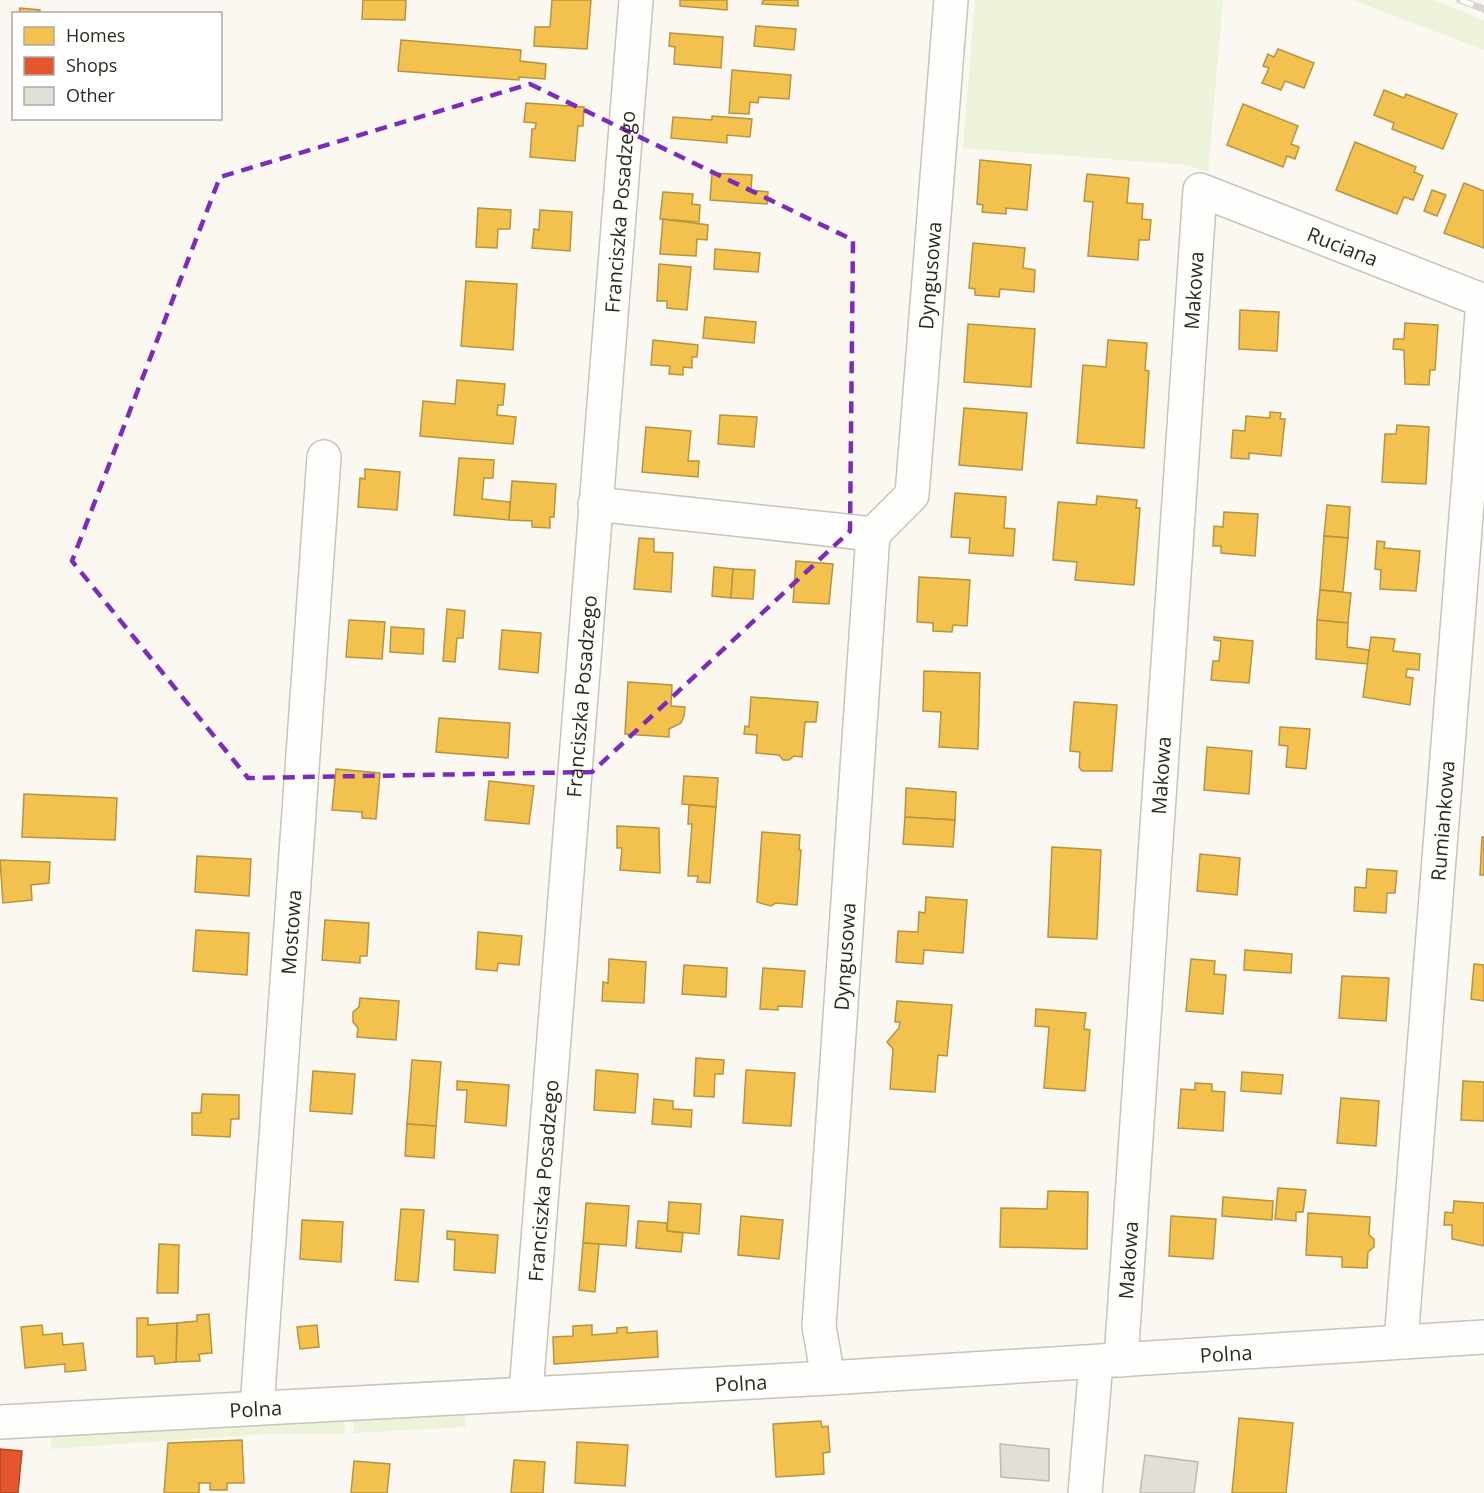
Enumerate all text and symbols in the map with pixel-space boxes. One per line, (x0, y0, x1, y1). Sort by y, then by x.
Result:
legend (12, 12, 222, 120)
text: Homes (66, 23, 125, 47)
text: Shops (66, 53, 117, 77)
text: Other (66, 83, 116, 107)
street label: Franciszka Posadzego (598, 110, 641, 314)
street label: Dyngusowa (912, 220, 947, 330)
street label: Ruciana (1304, 220, 1382, 272)
street label: Makowa (1177, 250, 1209, 330)
street label: Franciszka Posadzego (560, 594, 602, 798)
street label: Makowa (1144, 735, 1177, 815)
street label: Rumiankowa (1424, 759, 1460, 882)
street label: Mostowa (274, 889, 307, 976)
street label: Dyngusowa (827, 902, 861, 1011)
street label: Franciszka Posadzego (521, 1079, 564, 1283)
street label: Makowa (1112, 1220, 1144, 1300)
street label: Polna (1199, 1338, 1253, 1368)
street label: Polna (714, 1368, 768, 1397)
street label: Polna (229, 1394, 283, 1423)

